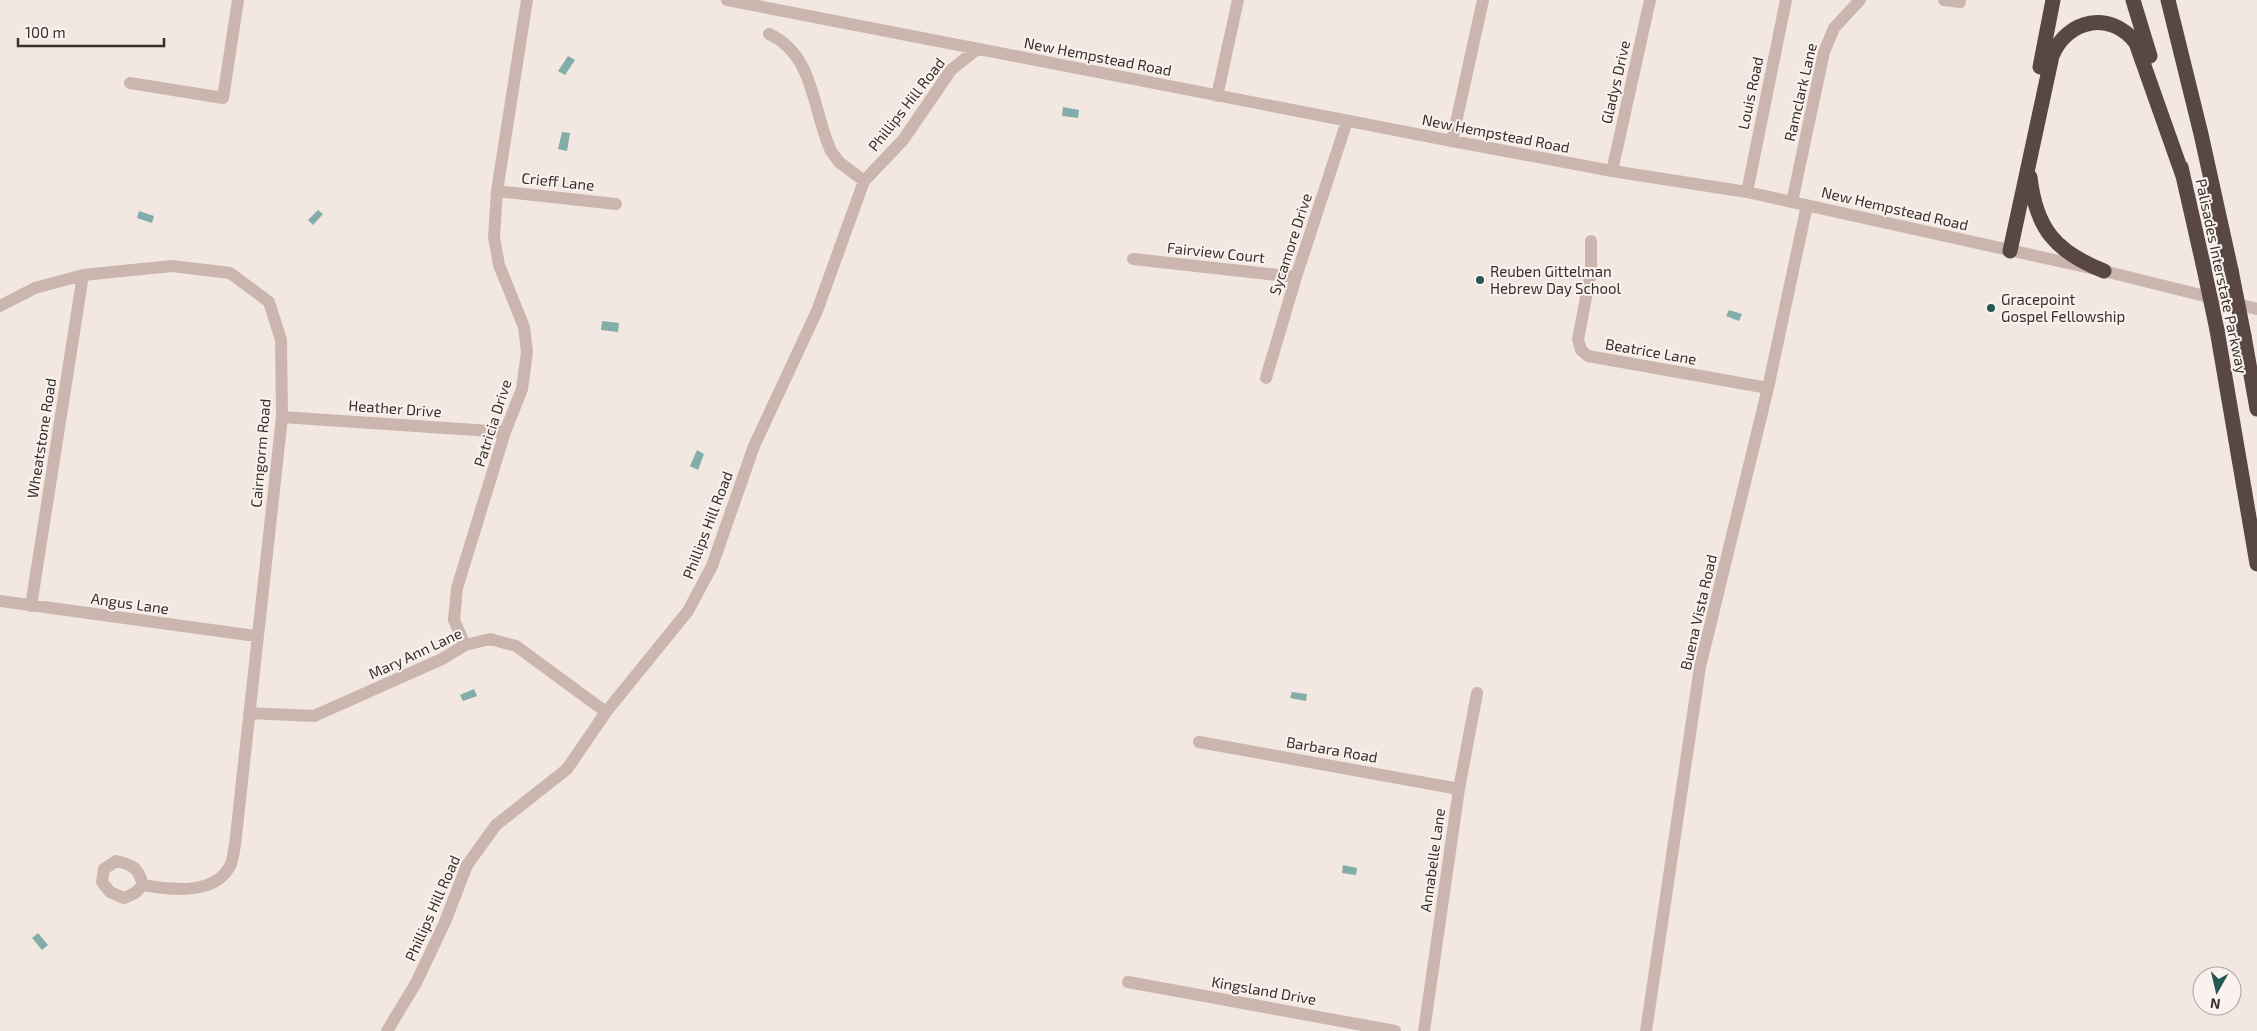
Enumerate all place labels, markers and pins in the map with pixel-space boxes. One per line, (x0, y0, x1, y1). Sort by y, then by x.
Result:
place label: Reuben Gittelman Hebrew Day School (1490, 262, 1622, 297)
marker: Reuben Gittelman Hebrew Day School (1474, 274, 1486, 286)
place label: Gracepoint Gospel Fellowship (2001, 290, 2125, 325)
marker: Gracepoint Gospel Fellowship (1985, 302, 1997, 314)

